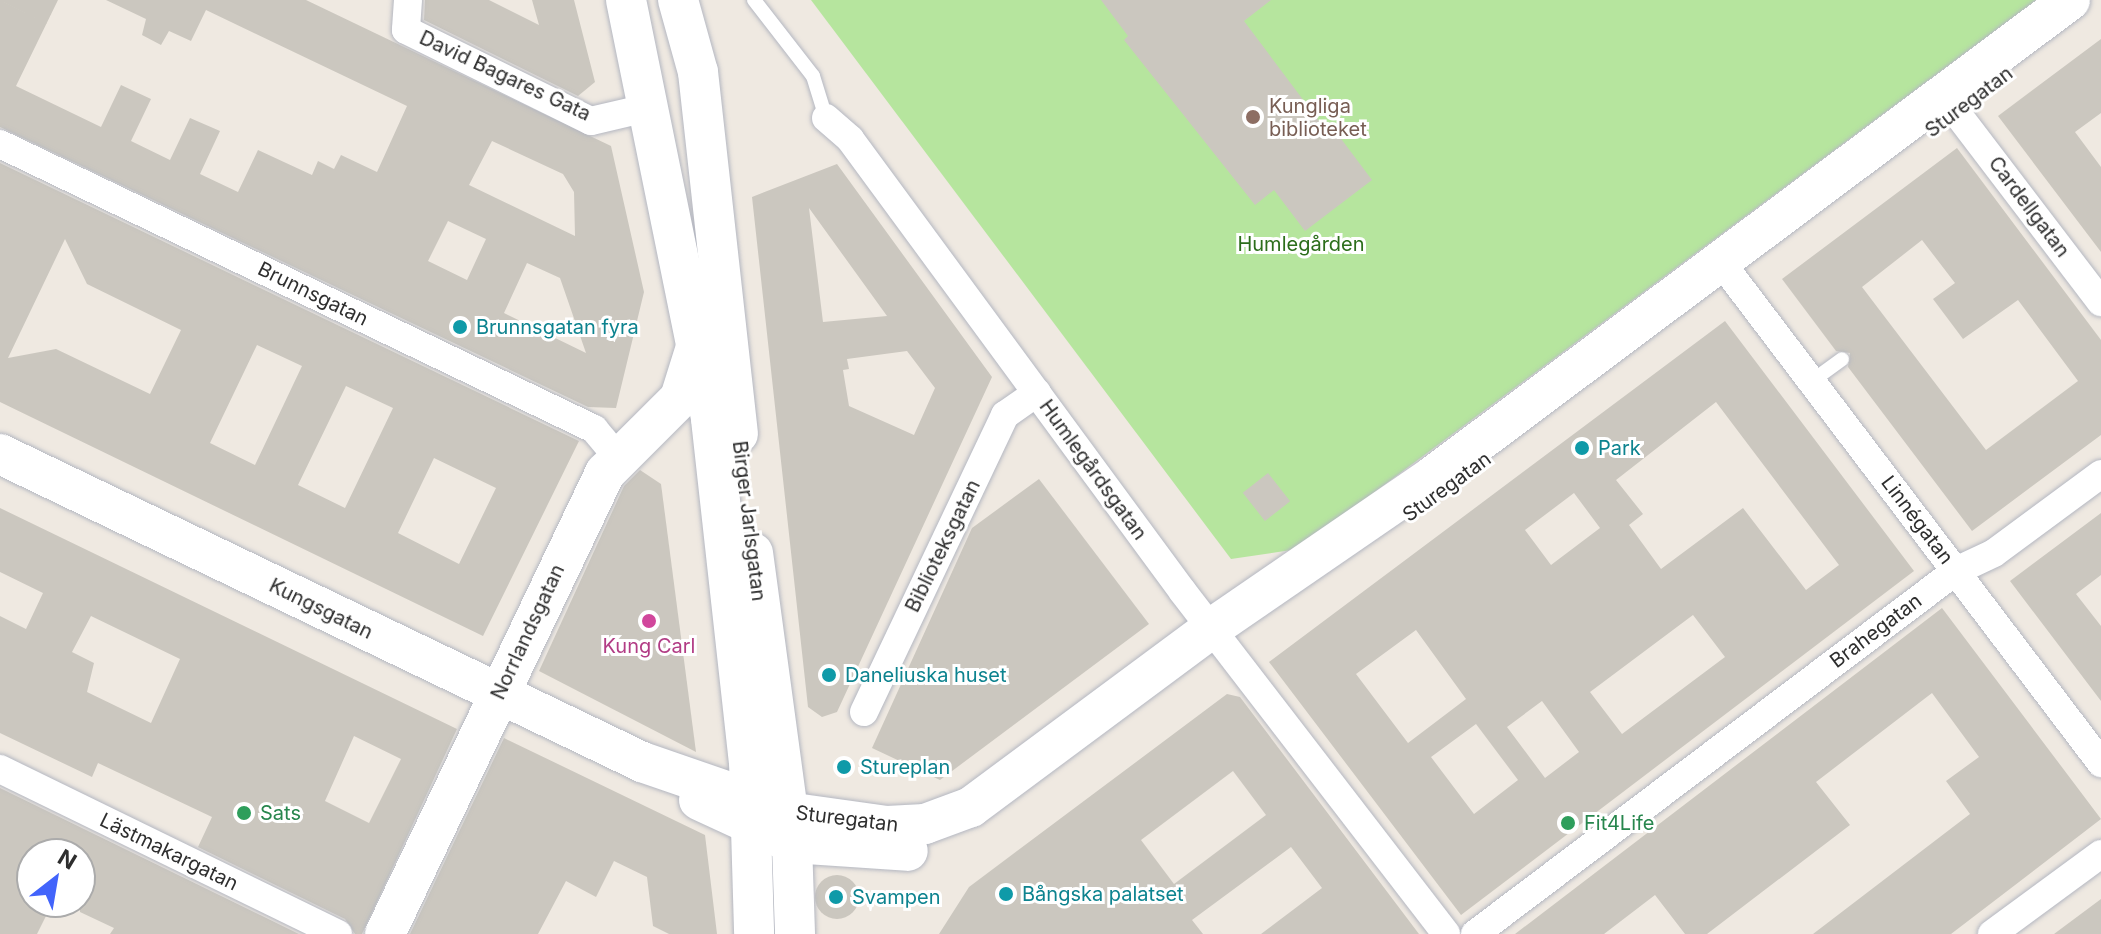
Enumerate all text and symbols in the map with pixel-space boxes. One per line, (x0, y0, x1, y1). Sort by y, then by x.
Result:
street label: David Bagares Gata (416, 26, 594, 126)
street label: Sturegatan (1921, 61, 2017, 143)
place label: Kungliga biblioteket (1269, 94, 1367, 141)
marker: Kungliga biblioteket (1244, 108, 1262, 126)
street label: Cardellgatan (1983, 152, 2075, 262)
park label: Humlegården (1237, 232, 1365, 256)
street label: Brunnsgatan (254, 257, 372, 331)
place label: Brunnsgatan fyra (476, 315, 639, 339)
marker: Brunnsgatan fyra (451, 318, 469, 336)
street label: Humlegårdsgatan (1034, 395, 1152, 545)
place label: Park (1598, 436, 1641, 460)
street label: Birger Jarlsgatan (727, 439, 771, 603)
marker: Park (1573, 439, 1591, 457)
street label: Sturegatan (1398, 447, 1496, 527)
street label: Linnégatan (1876, 471, 1958, 569)
street label: Biblioteksgatan (901, 476, 985, 616)
street label: Norrlandsgatan (486, 560, 570, 704)
street label: Kungsgatan (265, 574, 377, 644)
street label: Brahegatan (1825, 589, 1927, 673)
marker: Kung Carl (640, 612, 658, 630)
place label: Kung Carl (603, 634, 695, 658)
place label: Daneliuska huset (845, 663, 1006, 687)
marker: Daneliuska huset (820, 666, 838, 684)
place label: Stureplan (860, 755, 950, 779)
marker: Stureplan (835, 758, 853, 776)
place label: Sats (260, 801, 301, 825)
street label: Sturegatan (794, 801, 900, 837)
marker: Sats (235, 804, 253, 822)
street label: Lästmakargatan (96, 808, 242, 896)
place label: Fit4Life (1584, 811, 1654, 835)
marker: Fit4Life (1559, 814, 1577, 832)
north arrow (16, 838, 96, 918)
text: N (53, 844, 81, 875)
place label: Bångska palatset (1022, 882, 1184, 906)
place label: Svampen (852, 885, 940, 909)
marker: Bångska palatset (997, 885, 1015, 903)
marker: Svampen (827, 888, 845, 906)

